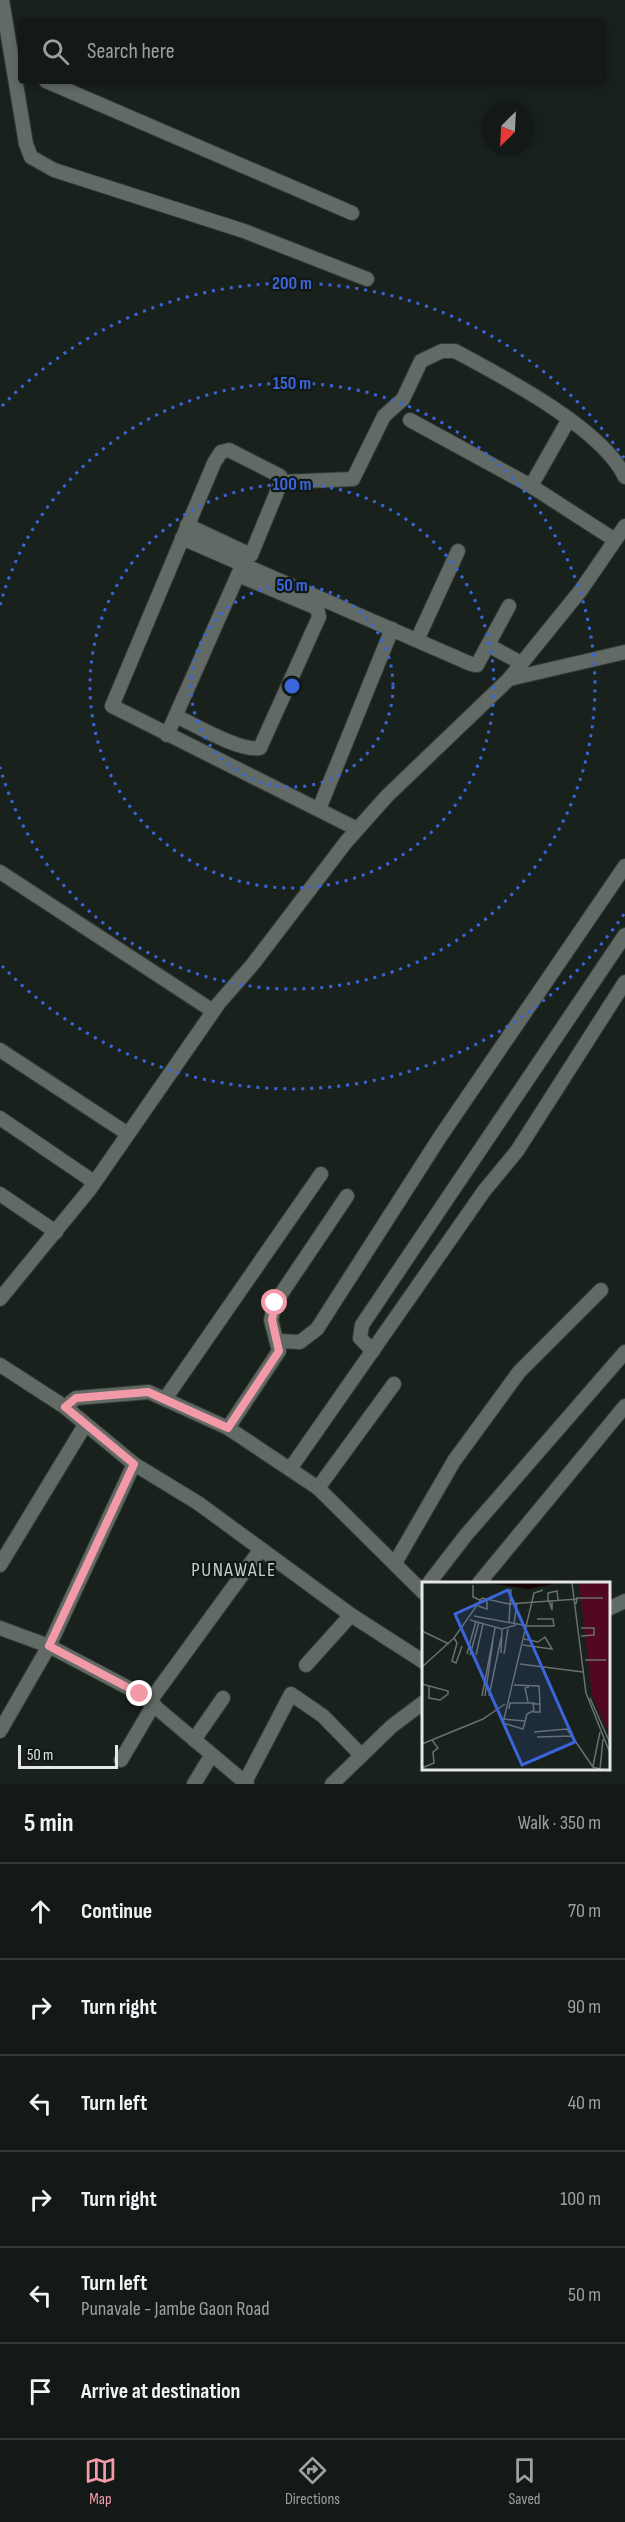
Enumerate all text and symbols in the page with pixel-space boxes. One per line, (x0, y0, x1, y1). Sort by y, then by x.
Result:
search box (18, 18, 607, 84)
icon: search (39, 35, 72, 68)
text: Search here (87, 38, 174, 65)
north arrow (481, 102, 535, 156)
text: 200 m (272, 273, 312, 294)
text: 150 m (273, 373, 311, 394)
text: 100 m (273, 474, 312, 495)
text: 50 m (276, 575, 308, 596)
centre of rings (282, 676, 302, 696)
route start (261, 1289, 287, 1315)
district label: PUNAWALE (191, 1558, 277, 1582)
inset map (422, 1582, 610, 1769)
route end (126, 1680, 152, 1706)
scale bar (18, 1742, 118, 1770)
text: 50 m (27, 1746, 53, 1765)
text: 5 min (24, 1808, 74, 1839)
text: Walk · 350 m (518, 1811, 601, 1835)
icon: ahead (24, 1895, 57, 1928)
text: Continue (81, 1898, 152, 1925)
text: 70 m (568, 1899, 601, 1923)
icon: right (24, 1991, 57, 2024)
text: Turn right (81, 1994, 157, 2021)
text: 90 m (567, 1995, 601, 2019)
icon: left (24, 2087, 57, 2120)
text: Turn left (81, 2090, 147, 2117)
text: 40 m (568, 2091, 601, 2115)
icon: right (24, 2183, 57, 2216)
text: Turn right (81, 2186, 157, 2213)
text: 100 m (560, 2187, 601, 2211)
text: Turn left (81, 2270, 147, 2297)
icon: left (24, 2279, 57, 2312)
text: 50 m (568, 2283, 601, 2307)
text: Punavale - Jambe Gaon Road (81, 2297, 270, 2321)
icon: arrive (24, 2375, 57, 2408)
text: Arrive at destination (81, 2378, 240, 2405)
tab: Map (84, 2454, 117, 2509)
tab: Directions (285, 2454, 340, 2509)
tab: Saved (508, 2454, 541, 2509)

